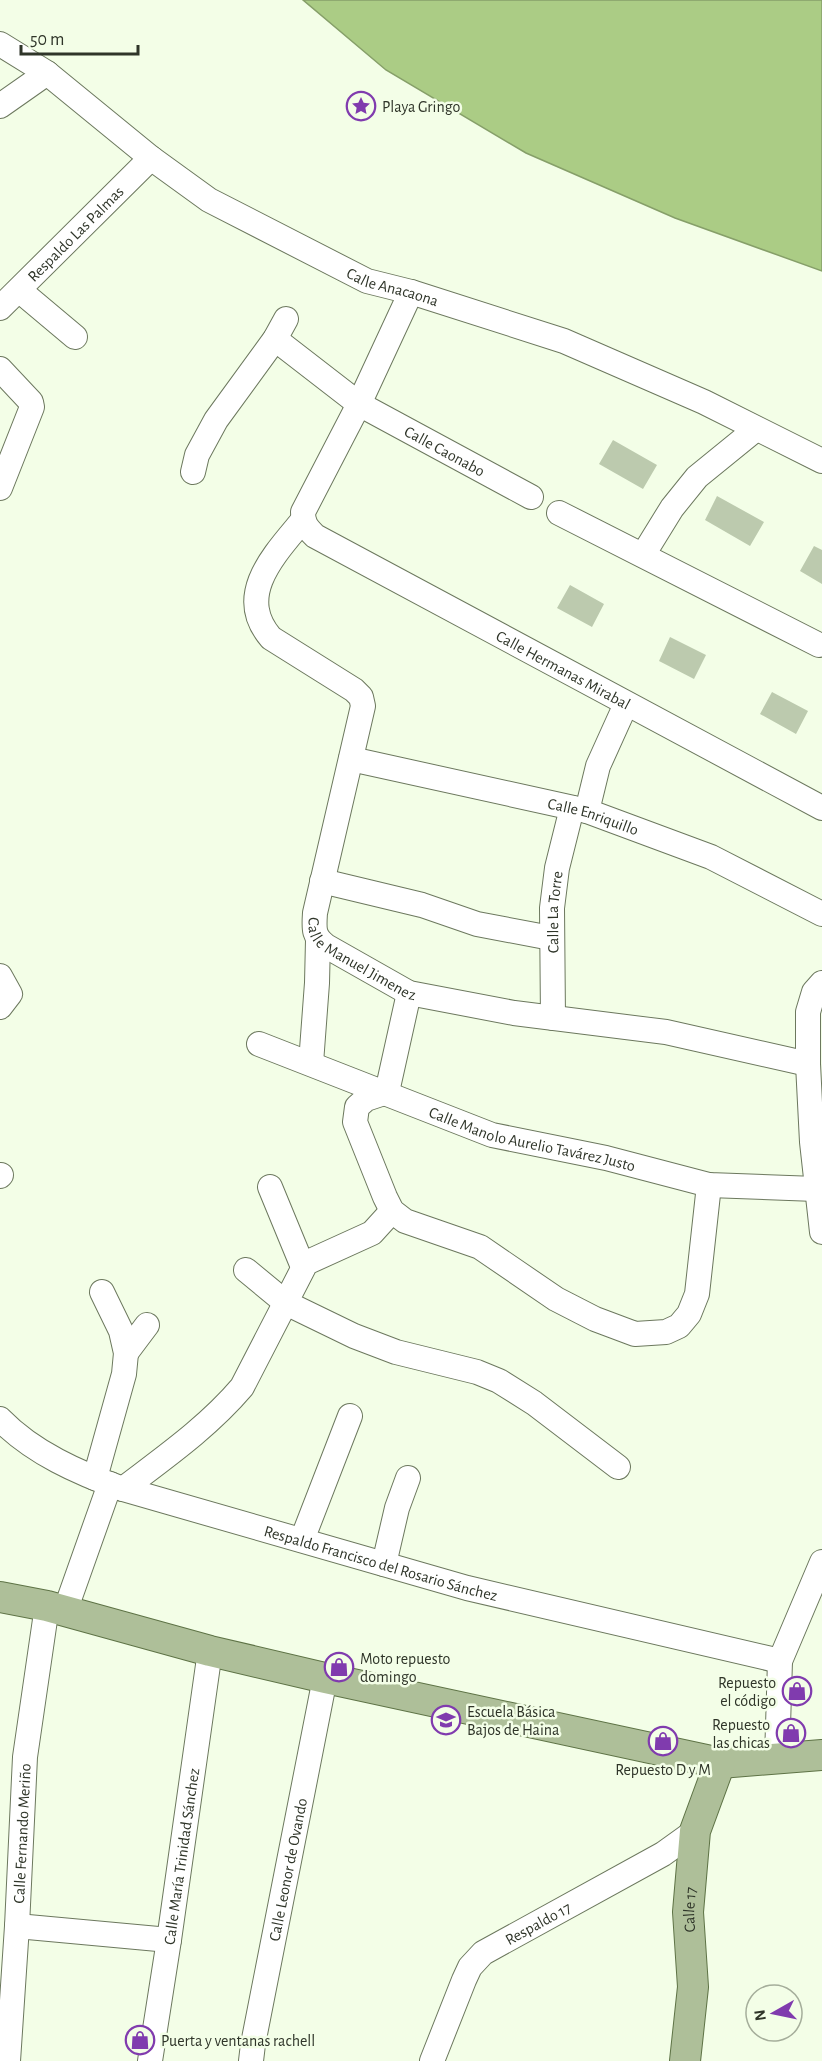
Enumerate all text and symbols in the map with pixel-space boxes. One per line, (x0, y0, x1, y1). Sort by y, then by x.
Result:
scale bar (21, 18, 138, 56)
text: 50 m (30, 31, 64, 49)
place icon: Playa Gringo (345, 90, 377, 122)
place label: Playa Gringo (382, 99, 460, 116)
street label: Respaldo Las Palmas (25, 183, 127, 285)
street label: Calle Anacaona (344, 265, 440, 309)
street label: Calle Caonabo (402, 423, 488, 480)
street label: Calle Hermanas Mirabal (493, 628, 633, 713)
street label: Calle Enriquillo (546, 796, 641, 838)
street label: Calle La Torre (545, 870, 566, 953)
street label: Calle Manuel Jimenez (305, 917, 417, 1003)
street label: Calle Manolo Aurelio Tavárez Justo (427, 1104, 637, 1174)
street label: Respaldo Francisco del Rosario Sánchez (262, 1523, 499, 1604)
shop icon: Moto repuesto domingo (323, 1651, 355, 1683)
place label: Moto repuesto domingo (360, 1651, 451, 1685)
place label: Repuesto el código (718, 1675, 776, 1709)
shop icon: Repuesto el código (781, 1675, 813, 1707)
school or university icon: Escuela Básica Bajos de Haina (430, 1704, 462, 1736)
place label: Escuela Básica Bajos de Haina (467, 1704, 559, 1739)
place label: Repuesto las chicas (712, 1717, 770, 1751)
shop icon: Repuesto las chicas (775, 1717, 807, 1749)
shop icon: Repuesto D y M (647, 1725, 679, 1757)
place label: Repuesto D y M (615, 1762, 711, 1779)
street label: Calle Fernando Meriño (11, 1763, 34, 1904)
street label: Calle María Trinidad Sánchez (161, 1767, 202, 1946)
street label: Calle Leonor de Ovando (266, 1797, 310, 1943)
street label: Calle 17 (681, 1886, 699, 1933)
street label: Respaldo 17 (503, 1899, 574, 1948)
north arrow (744, 1983, 804, 2043)
text: N (751, 2008, 769, 2022)
shop icon: Puerta y ventanas rachell (124, 2024, 156, 2056)
place label: Puerta y ventanas rachell (161, 2033, 315, 2050)

